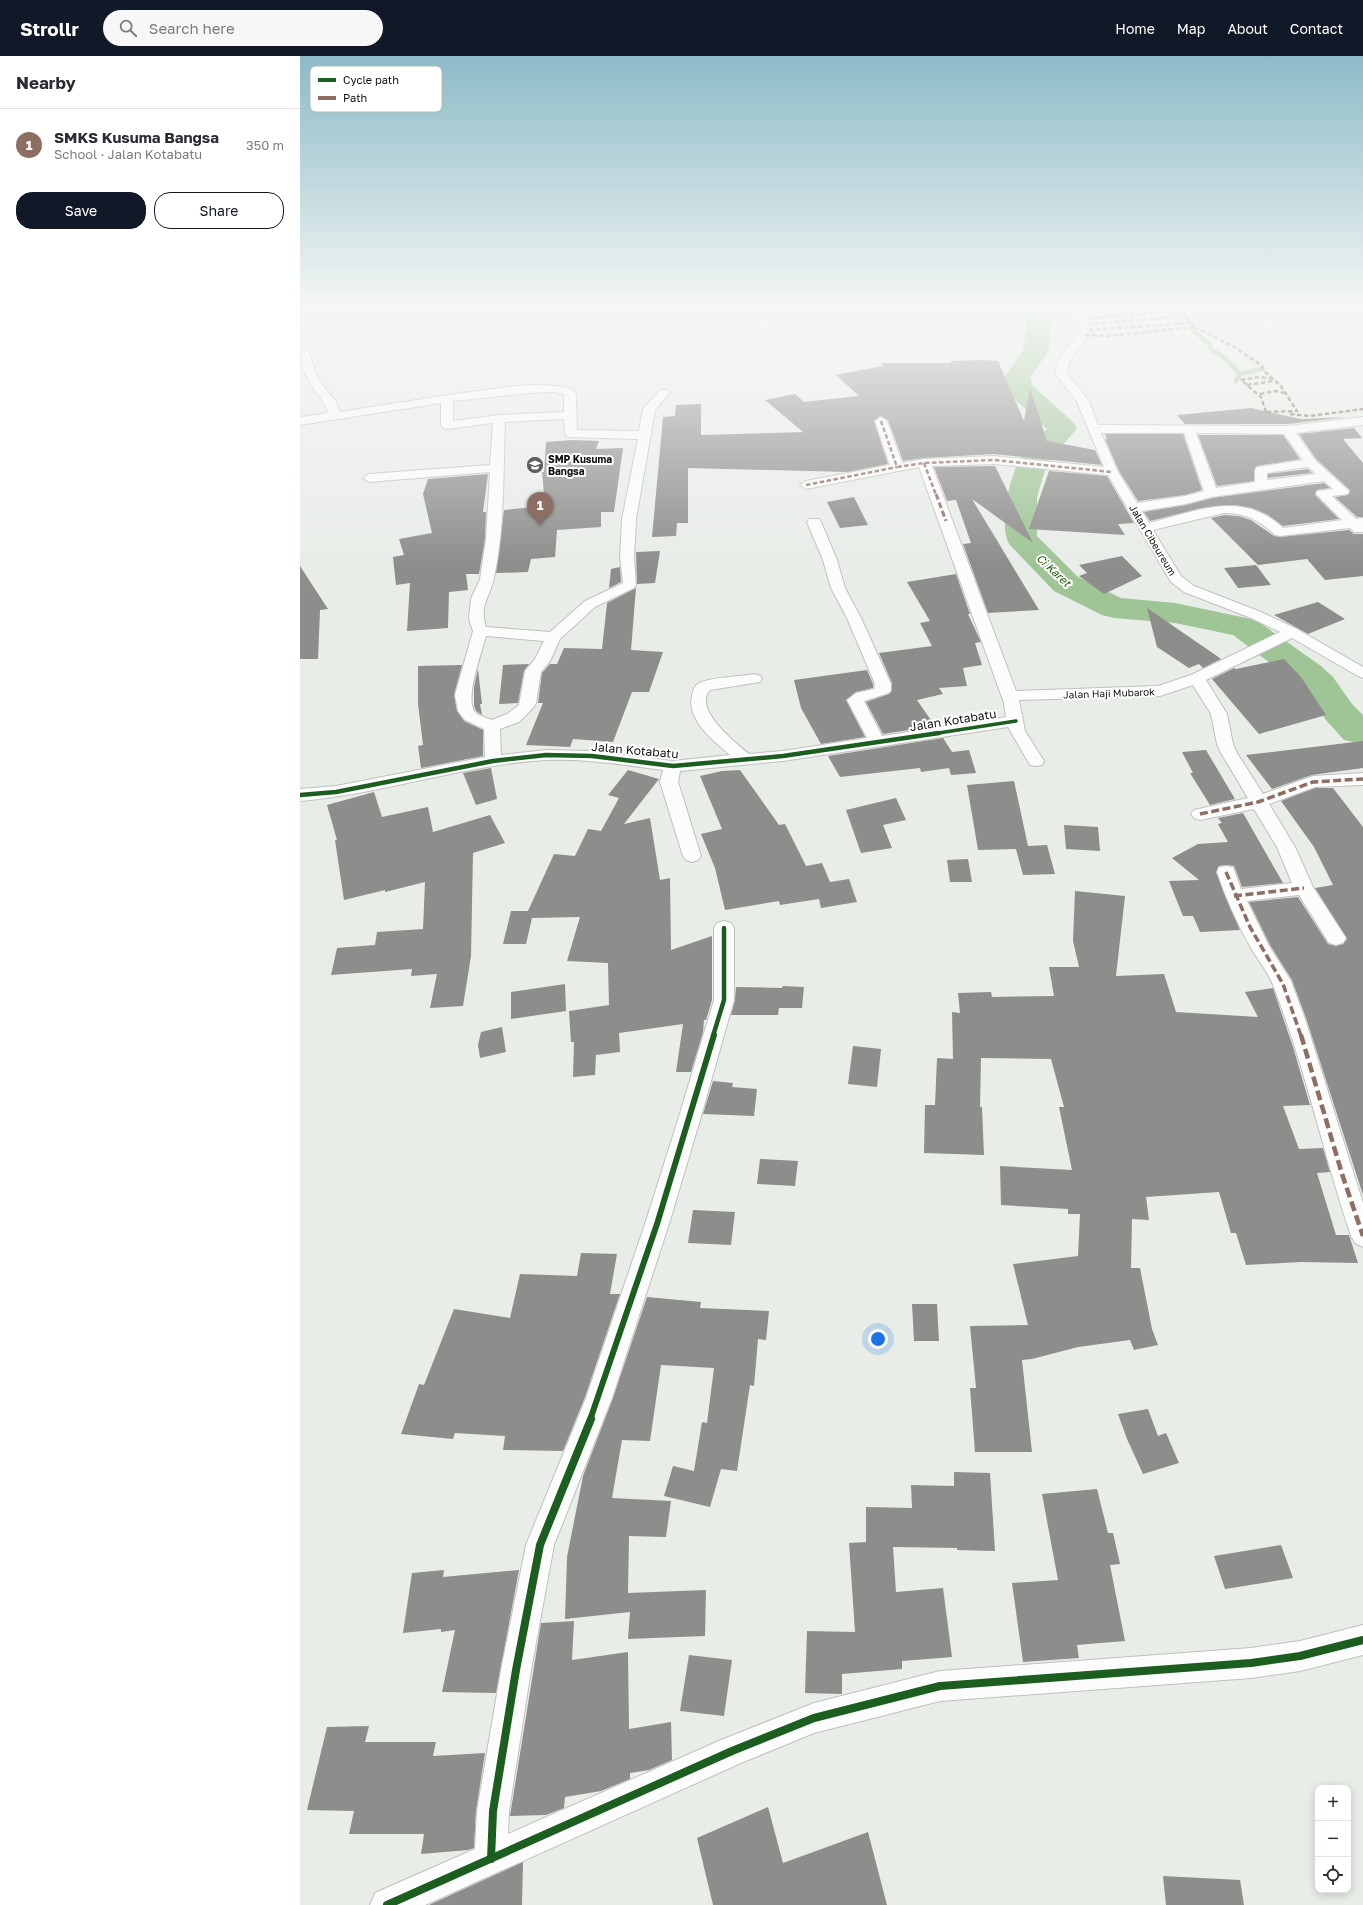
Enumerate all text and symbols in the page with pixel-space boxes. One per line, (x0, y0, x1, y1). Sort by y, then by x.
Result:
search box (103, 10, 383, 46)
text: Strollr (20, 17, 79, 40)
icon: search (117, 17, 139, 39)
text: Search here (149, 19, 235, 37)
text: Home (1115, 20, 1155, 37)
text: Map (1177, 20, 1205, 37)
text: About (1227, 20, 1268, 37)
text: Contact (1290, 20, 1343, 37)
legend (310, 66, 442, 112)
text: Nearby (16, 72, 76, 93)
text: Cycle path (343, 73, 399, 86)
text: Path (343, 91, 367, 104)
text: SMKS Kusuma Bangsa (54, 128, 219, 146)
text: 1 (26, 137, 32, 153)
text: 350 m (246, 137, 284, 153)
text: School · Jalan Kotabatu (54, 146, 202, 162)
button: Save (16, 192, 146, 229)
button: Share (154, 192, 284, 229)
place label: SMP Kusuma Bangsa (548, 453, 612, 477)
school or university icon: SMP Kusuma Bangsa (525, 455, 545, 475)
pin: 1 (527, 492, 553, 525)
street label: Jalan Cibeureum (1127, 502, 1179, 578)
water label: Ci Karet (1034, 551, 1075, 590)
street label: Jalan Haji Mubarok (1063, 685, 1155, 701)
street label: Jalan Kotabatu (909, 706, 997, 734)
street label: Jalan Kotabatu (591, 739, 679, 761)
your location (868, 1329, 888, 1349)
map controls (1315, 1785, 1351, 1893)
button: + (1315, 1785, 1351, 1821)
button: − (1315, 1821, 1351, 1857)
button: locate (1315, 1857, 1351, 1893)

